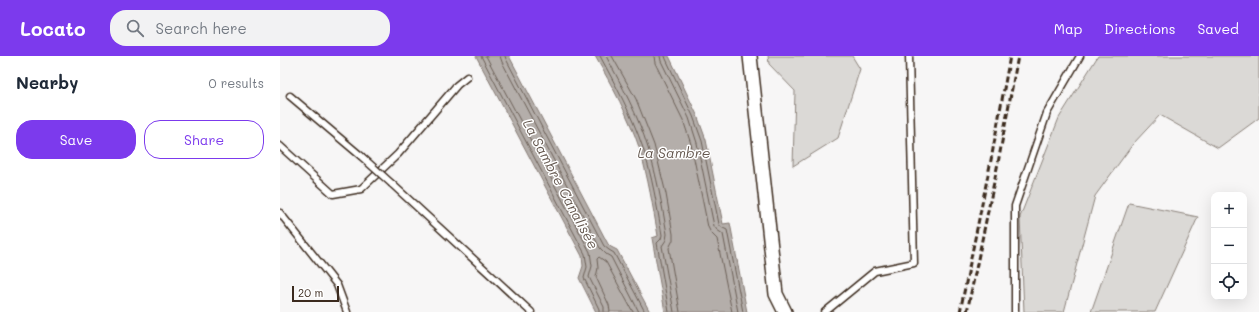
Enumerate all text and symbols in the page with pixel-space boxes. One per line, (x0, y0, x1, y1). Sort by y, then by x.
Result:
search box (110, 10, 390, 46)
text: Locato (20, 16, 86, 41)
icon: search (124, 17, 146, 39)
text: Search here (156, 18, 247, 38)
text: Map (1054, 19, 1082, 38)
text: Directions (1104, 19, 1175, 38)
text: Saved (1197, 19, 1239, 38)
text: Nearby (16, 71, 78, 93)
text: 0 results (209, 74, 264, 91)
water label: La Sambre Canalisée (519, 116, 603, 252)
button: Save (16, 120, 136, 159)
button: Share (144, 120, 264, 159)
water label: La Sambre (638, 143, 710, 162)
map controls (1211, 192, 1247, 300)
button: + (1211, 192, 1247, 228)
button: − (1211, 228, 1247, 264)
button: locate (1211, 264, 1247, 300)
scale bar (292, 284, 339, 303)
text: 20 m (298, 285, 323, 300)

